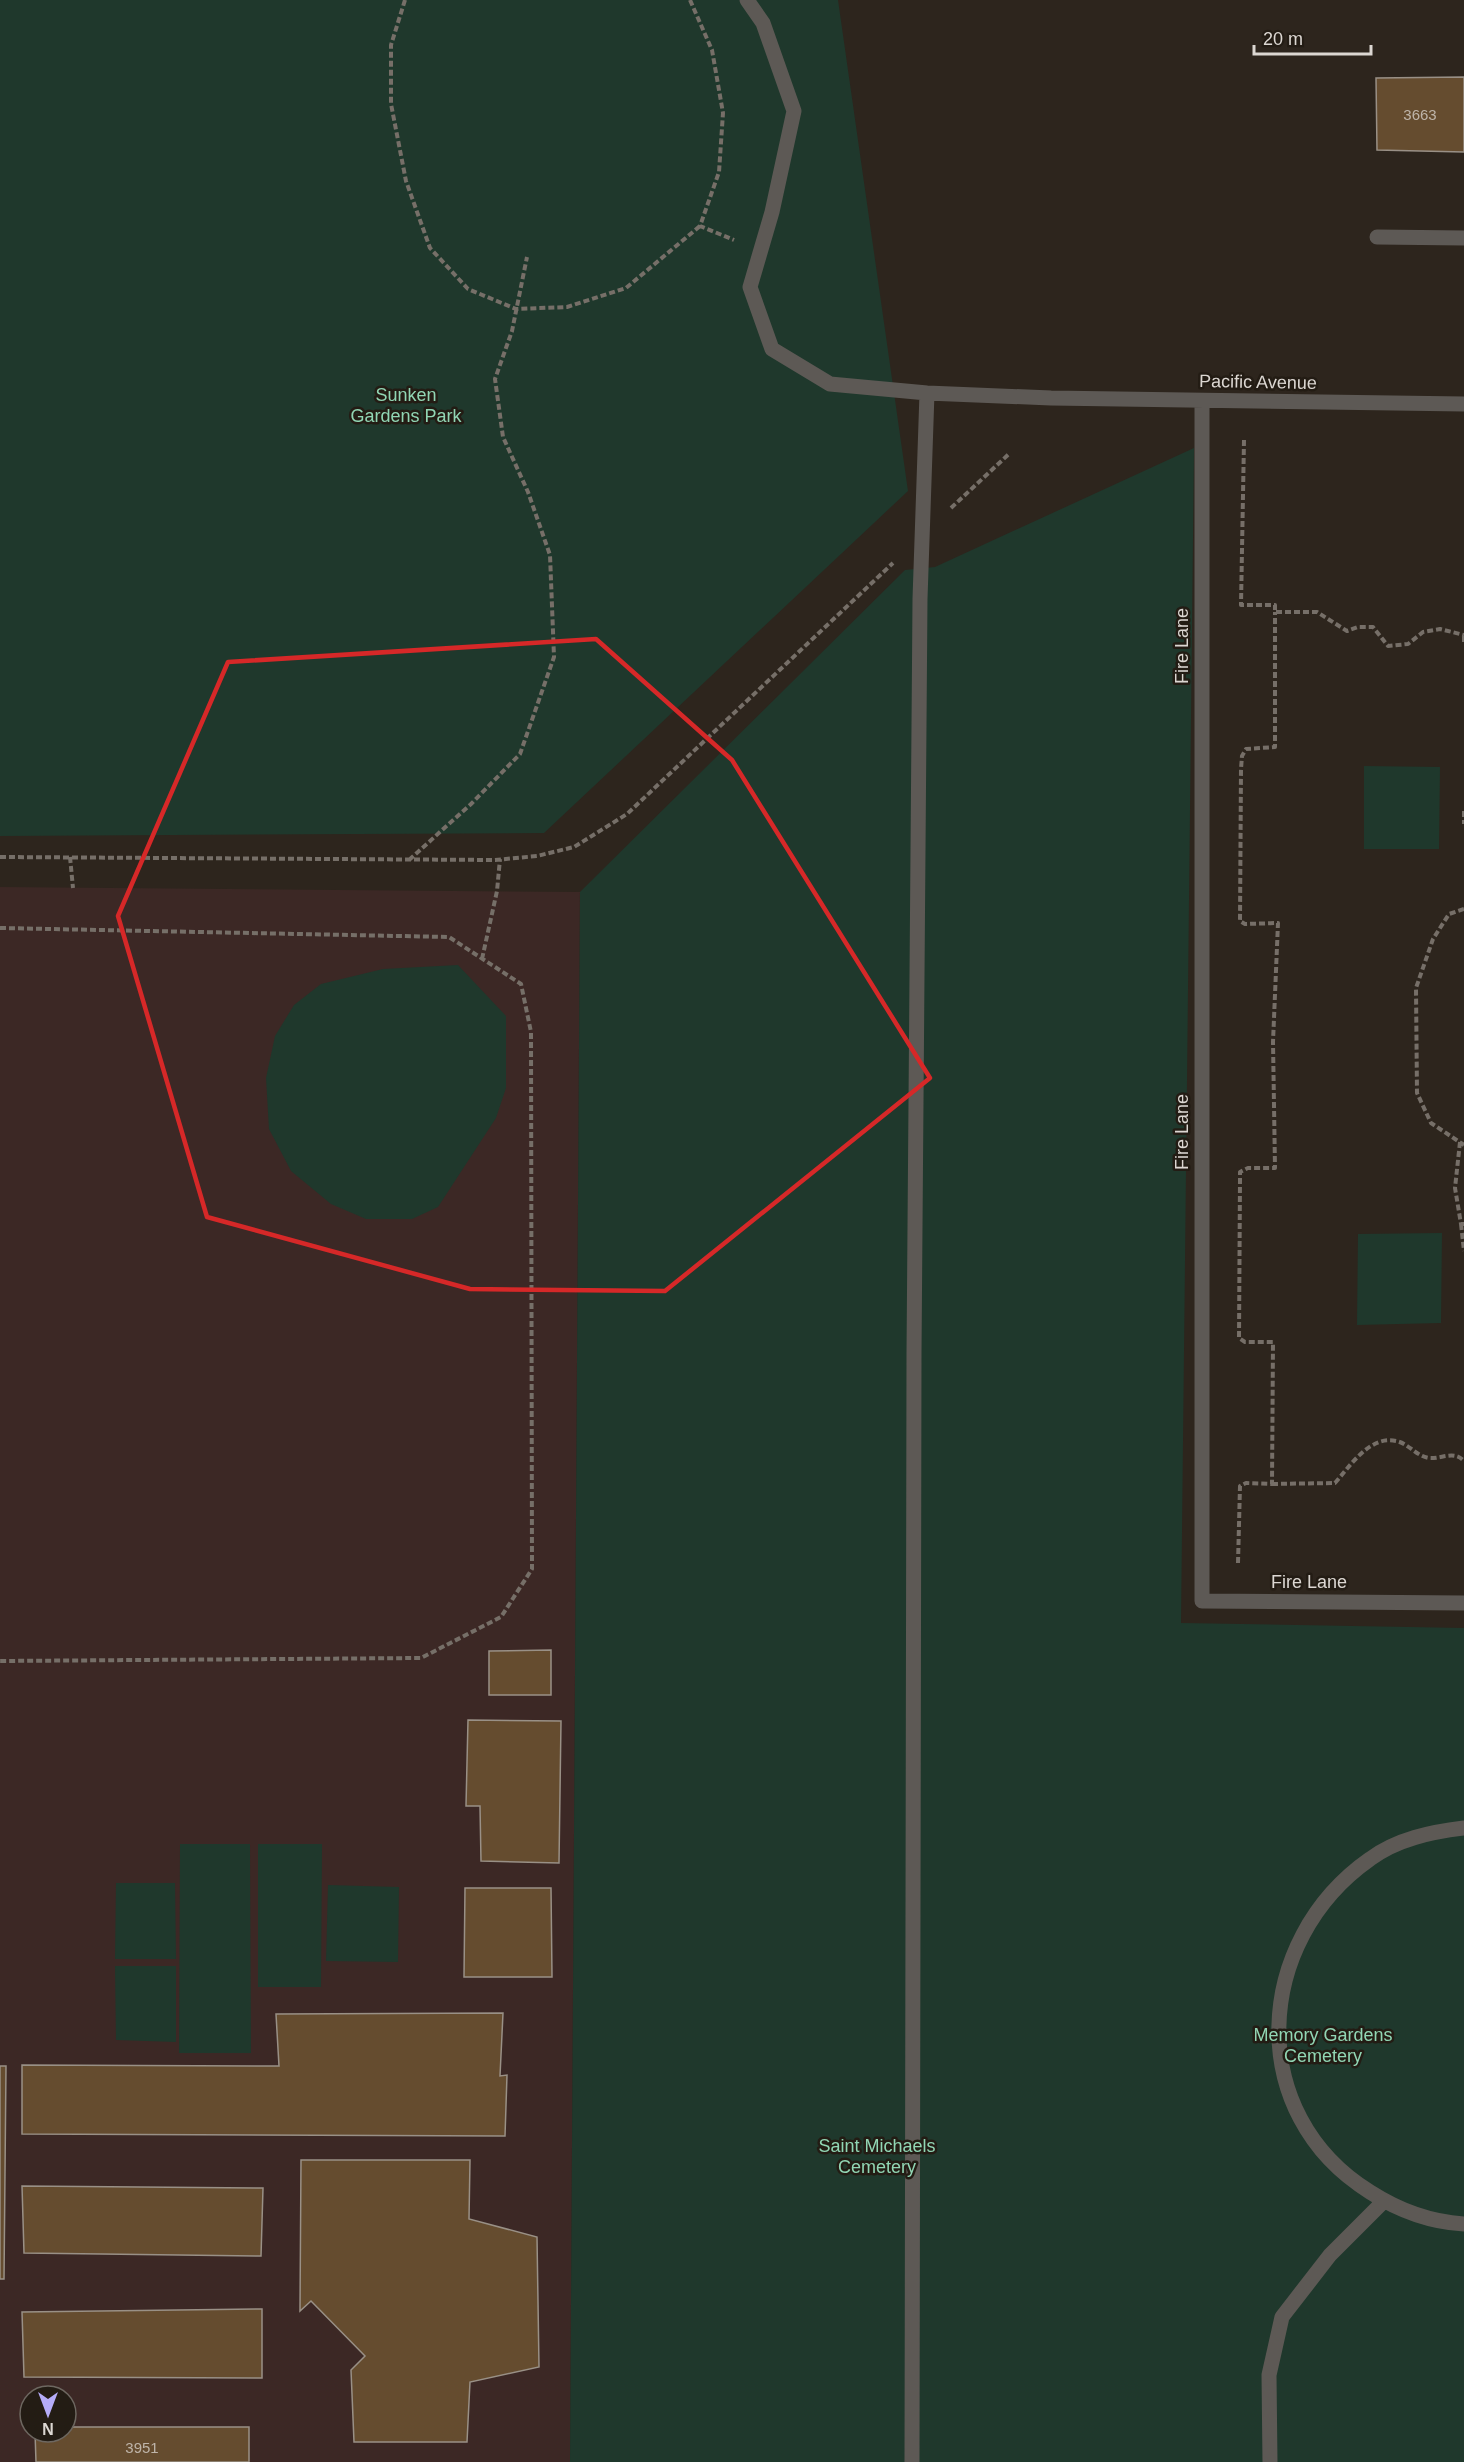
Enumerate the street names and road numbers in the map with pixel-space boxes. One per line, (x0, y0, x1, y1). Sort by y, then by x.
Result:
street label: Pacific Avenue (1199, 371, 1317, 393)
street label: Fire Lane (1172, 608, 1192, 684)
street label: Fire Lane (1172, 1094, 1192, 1170)
street label: Fire Lane (1271, 1572, 1347, 1592)

